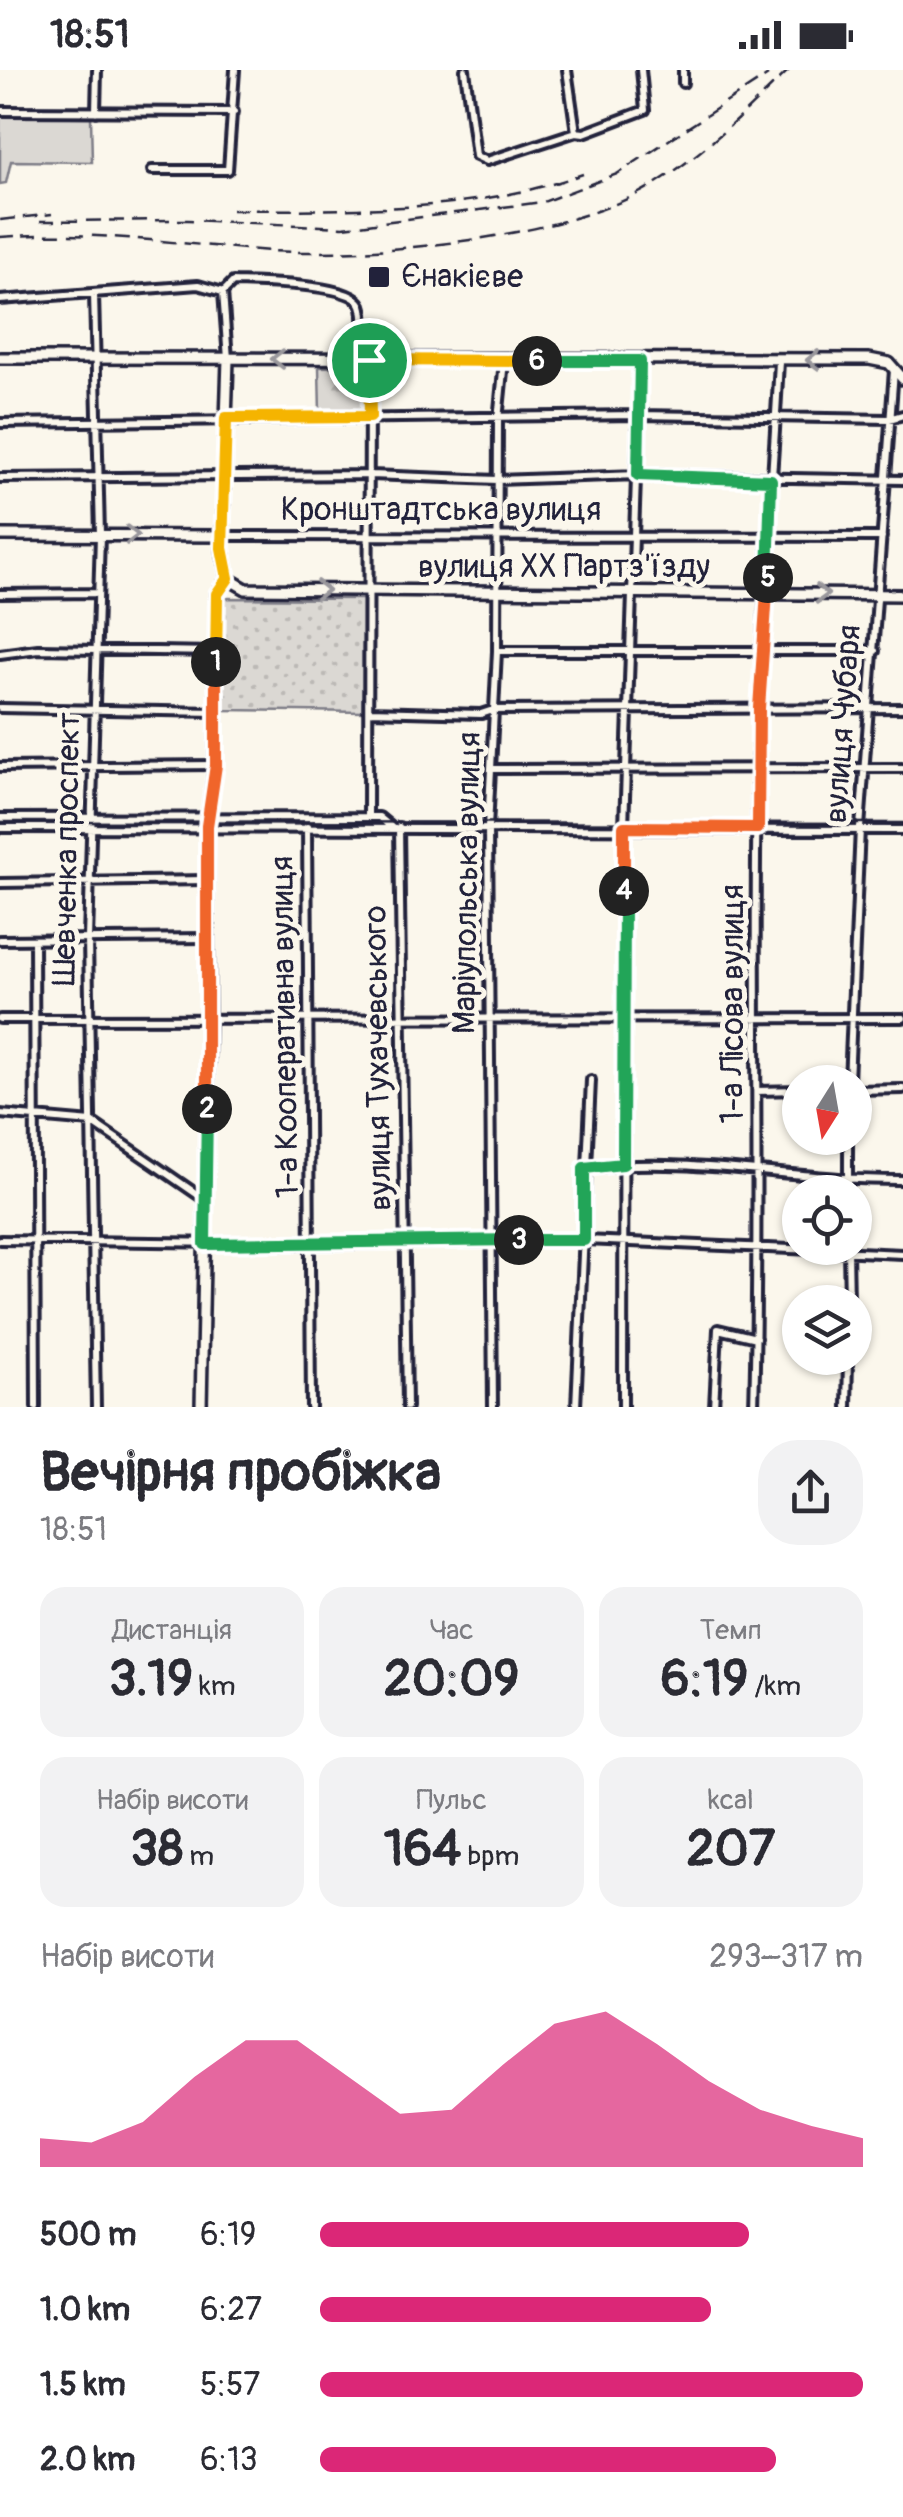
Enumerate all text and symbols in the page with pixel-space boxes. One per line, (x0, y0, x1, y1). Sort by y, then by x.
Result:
text: 18:51 (50, 11, 130, 59)
place label: Єнакієве (402, 257, 523, 297)
marker: Єнакієве (366, 264, 392, 290)
pin (327, 318, 412, 403)
icon: arrive (342, 333, 397, 388)
pin: 6 (512, 336, 562, 386)
text: 6 (529, 343, 545, 378)
one-way arrow (269, 348, 284, 370)
one-way arrow (804, 350, 820, 371)
street label: Кронштадтська вулиця (281, 490, 601, 530)
one-way arrow (126, 524, 141, 546)
street label: вулиця XX Партз'їзду (418, 547, 710, 587)
pin: 5 (743, 553, 793, 603)
text: 5 (760, 560, 776, 595)
one-way arrow (314, 580, 330, 601)
one-way arrow (814, 583, 830, 604)
street label: вулиця Чубаря (816, 623, 870, 825)
pin: 1 (191, 637, 241, 687)
text: 1 (211, 644, 221, 679)
street label: Шевченка проспект (45, 712, 89, 986)
street label: Маріупольська вулиця (444, 732, 490, 1034)
street label: 1-а Кооперативна вулиця (262, 856, 308, 1198)
pin: 4 (599, 866, 649, 916)
text: 4 (616, 873, 632, 908)
street label: 1-а Лісова вулиця (713, 884, 753, 1124)
street label: вулиця Тухачевського (355, 905, 401, 1211)
north arrow (782, 1065, 872, 1155)
map controls (782, 1065, 872, 1375)
pin: 2 (182, 1084, 232, 1134)
text: 2 (199, 1091, 215, 1126)
button: locate (782, 1175, 872, 1265)
pin: 3 (494, 1215, 544, 1265)
text: 3 (511, 1222, 527, 1257)
button: layers (782, 1285, 872, 1375)
text: Вечірня пробіжка (40, 1438, 441, 1507)
button: share (758, 1440, 863, 1545)
text: 18:51 (40, 1510, 107, 1550)
text: Дистанція (112, 1613, 232, 1648)
text: Час (429, 1613, 474, 1648)
text: Темп (700, 1613, 762, 1648)
text: 3.19 (109, 1648, 193, 1711)
text: 20:09 (384, 1648, 519, 1711)
text: 6:19 (661, 1648, 748, 1711)
text: km (193, 1669, 236, 1704)
text: /km (748, 1669, 801, 1704)
text: Набір висоти (96, 1783, 248, 1818)
text: Пульс (416, 1783, 487, 1818)
text: kcal (708, 1783, 754, 1818)
text: 38 (130, 1818, 183, 1881)
text: 164 (384, 1818, 461, 1881)
text: 207 (687, 1818, 775, 1881)
text: m (183, 1839, 214, 1874)
text: bpm (461, 1839, 519, 1874)
text: Набір висоти (40, 1937, 214, 1977)
text: 293–317 m (709, 1937, 863, 1977)
text: 500 m (40, 2215, 136, 2255)
text: 6:19 (200, 2215, 256, 2255)
text: 1.0 km (40, 2290, 130, 2330)
text: 6:27 (200, 2290, 262, 2330)
text: 1.5 km (40, 2365, 126, 2405)
text: 5:57 (200, 2365, 260, 2405)
text: 2.0 km (40, 2440, 135, 2480)
text: 6:13 (200, 2440, 258, 2480)

